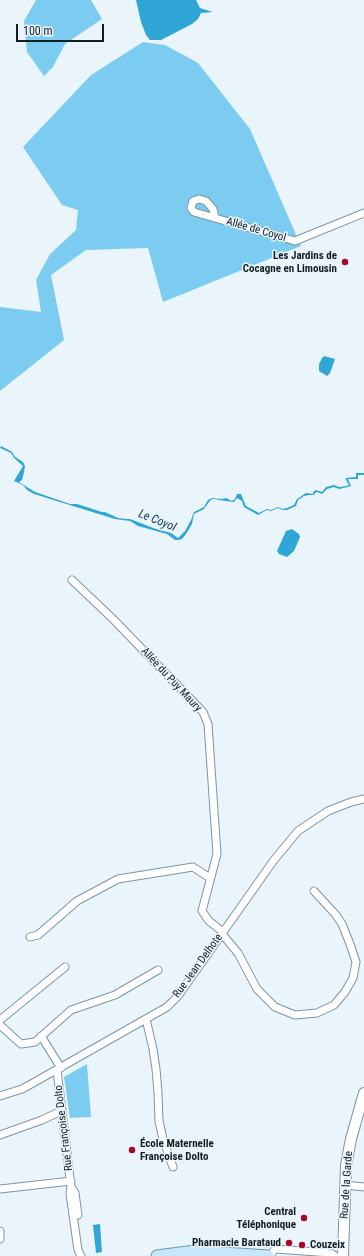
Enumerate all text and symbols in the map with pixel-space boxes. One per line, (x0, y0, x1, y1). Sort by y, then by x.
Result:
scale bar (18, 16, 106, 42)
text: 100 m (23, 24, 53, 38)
street label: Allée de Coyol (225, 215, 287, 245)
place label: Les Jardins de Cocagne en Limousin (243, 249, 337, 275)
marker: Les Jardins de Cocagne en Limousin (340, 257, 350, 267)
water label: Le Coyol (136, 507, 178, 535)
street label: Allée du Puy Maury (138, 645, 204, 715)
street label: Rue Jean Delhote (170, 932, 226, 1000)
street label: Rue Françoise Dolto (52, 1084, 76, 1172)
place label: École Maternelle Françoise Dolto (140, 1137, 214, 1163)
marker: École Maternelle Françoise Dolto (127, 1145, 137, 1155)
street label: Rue de la Garde (338, 1151, 356, 1219)
place label: Central Téléphonique (237, 1205, 296, 1231)
marker: Central Téléphonique (299, 1213, 309, 1223)
place label: Pharmacie Barataud (192, 1236, 281, 1250)
marker: Pharmacie Barataud (284, 1238, 294, 1248)
place label: Couzeix (310, 1238, 345, 1252)
marker: Couzeix (297, 1240, 307, 1250)

